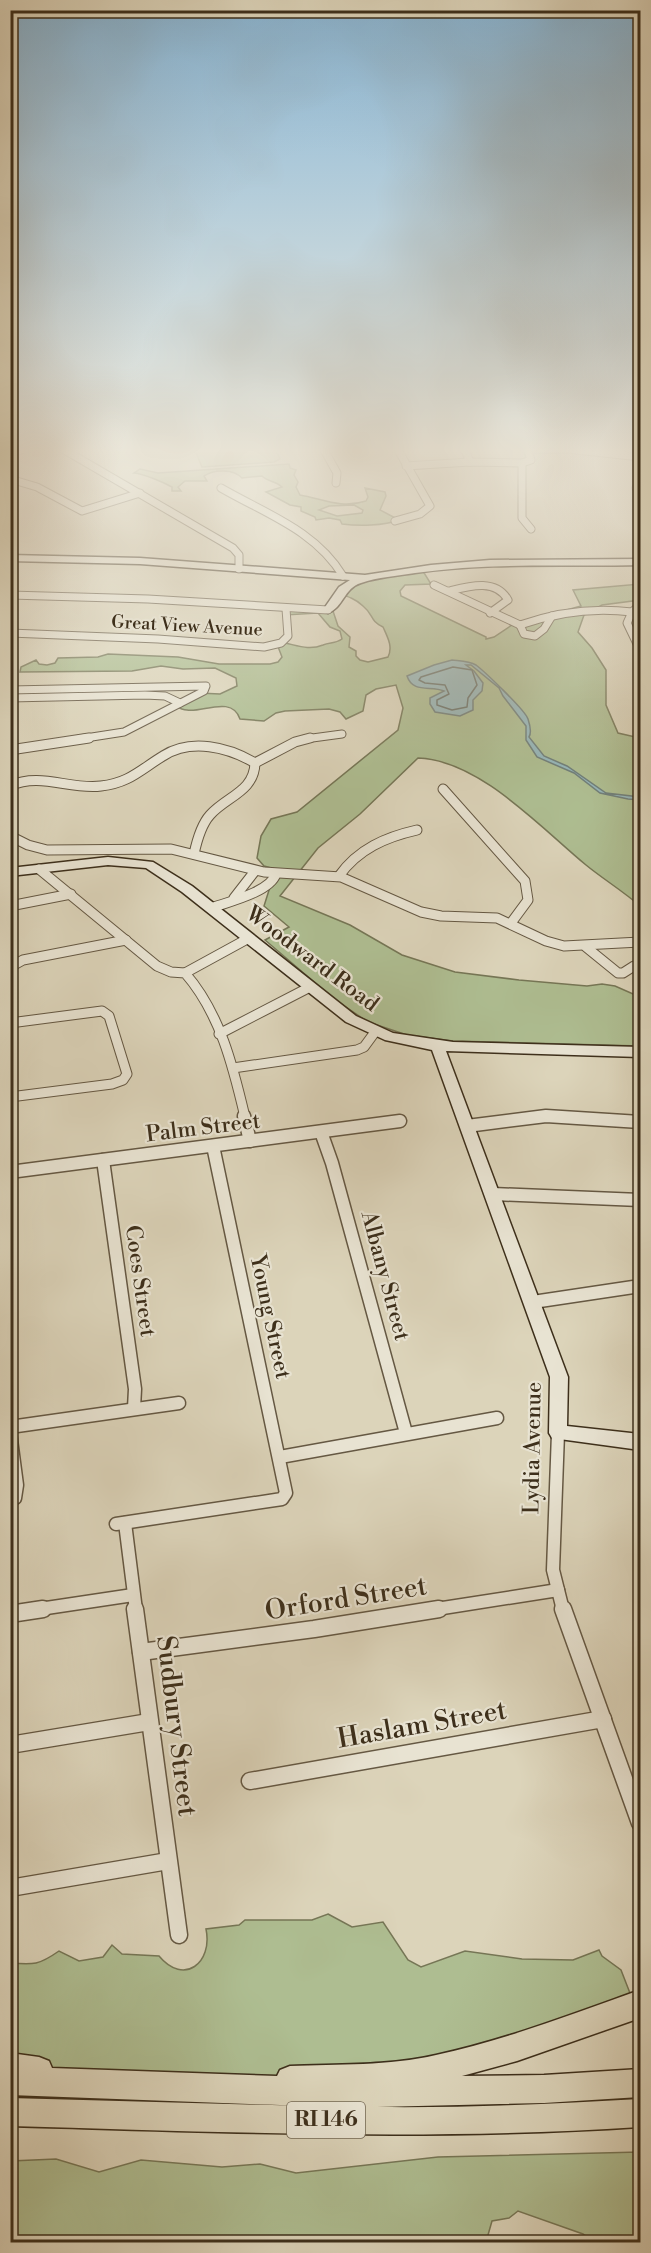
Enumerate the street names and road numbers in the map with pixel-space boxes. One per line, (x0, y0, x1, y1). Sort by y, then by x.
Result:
street label: Great View Avenue (111, 611, 263, 641)
street label: Woodward Road (239, 900, 384, 1018)
street label: Palm Street (144, 1108, 262, 1148)
street label: Albany Street (354, 1207, 415, 1344)
street label: Coes Street (119, 1223, 161, 1339)
street label: Young Street (243, 1251, 296, 1382)
street label: Lydia Avenue (518, 1382, 548, 1514)
street label: Orford Street (263, 1569, 430, 1629)
street label: Sudbury Street (148, 1634, 204, 1819)
street label: Haslam Street (335, 1693, 510, 1757)
road number: RI 146 (287, 2102, 365, 2138)

